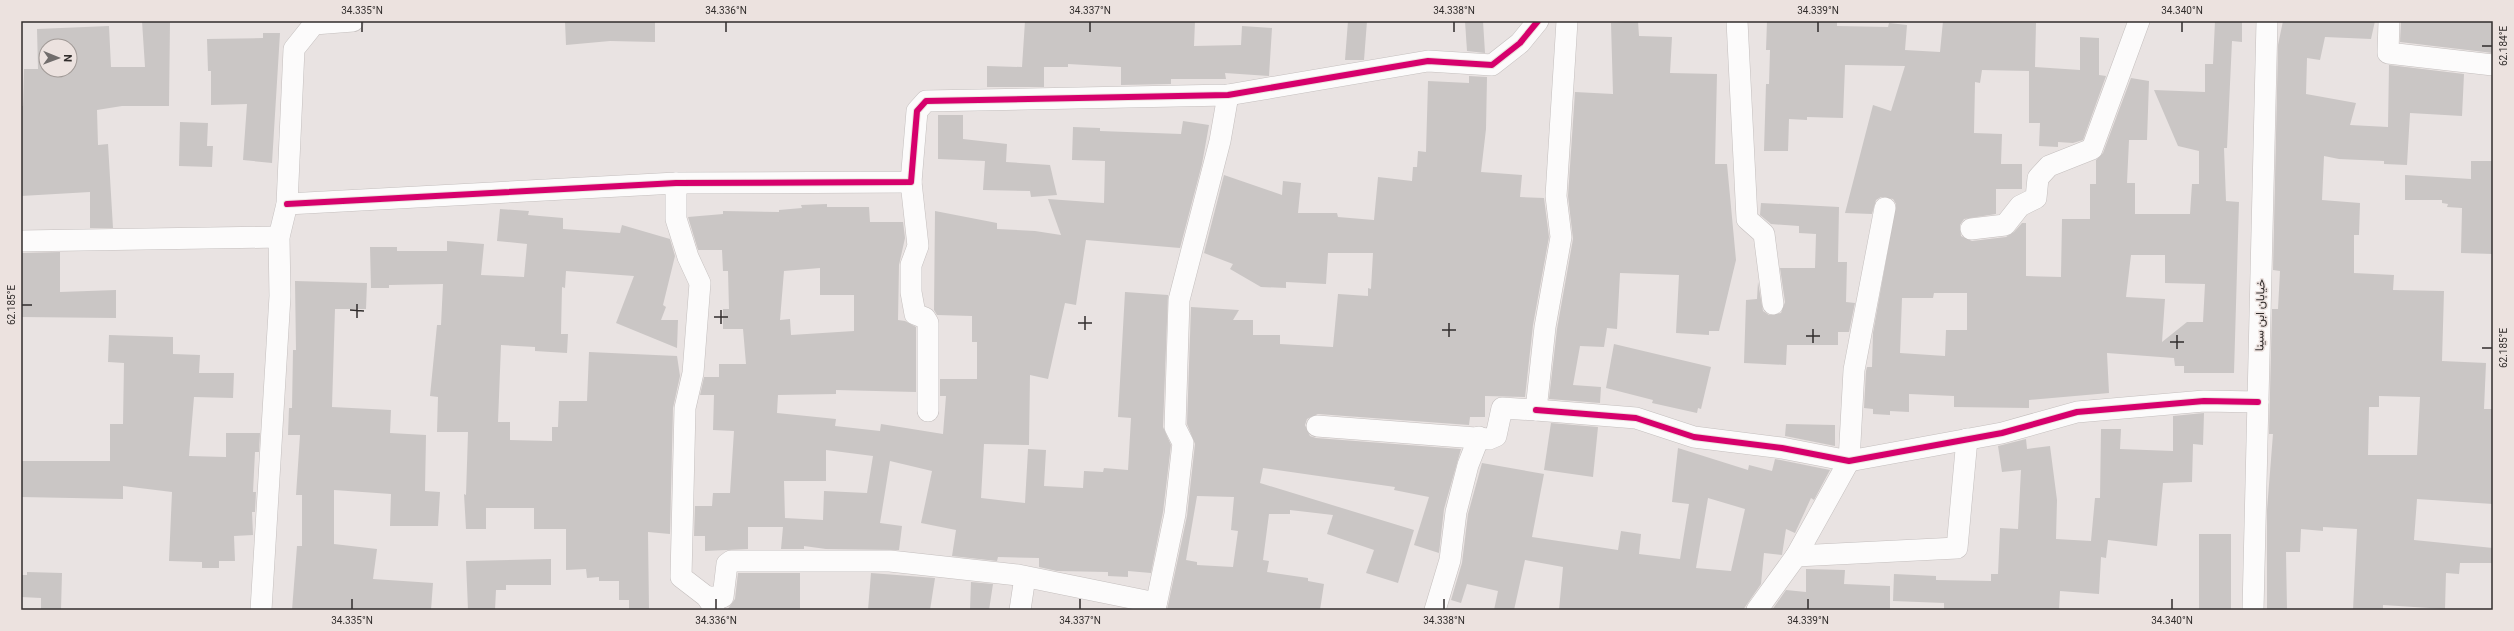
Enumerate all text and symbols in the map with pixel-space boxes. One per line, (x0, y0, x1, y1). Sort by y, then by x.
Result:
text: 34.335°N (341, 5, 383, 16)
text: 34.336°N (705, 5, 747, 16)
text: 34.337°N (1069, 5, 1111, 16)
text: 34.338°N (1433, 5, 1475, 16)
text: 34.339°N (1797, 5, 1839, 16)
text: 34.340°N (2161, 5, 2203, 16)
text: 62.184°E (2498, 26, 2509, 66)
north arrow (38, 38, 78, 78)
text: N (61, 54, 74, 62)
street label: خیابان ابن سینا (2252, 279, 2269, 351)
text: 62.185°E (6, 285, 17, 325)
text: 62.185°E (2498, 328, 2509, 368)
text: 34.335°N (331, 615, 373, 626)
text: 34.336°N (695, 615, 737, 626)
text: 34.337°N (1059, 615, 1101, 626)
text: 34.338°N (1423, 615, 1465, 626)
text: 34.339°N (1787, 615, 1829, 626)
text: 34.340°N (2151, 615, 2193, 626)

